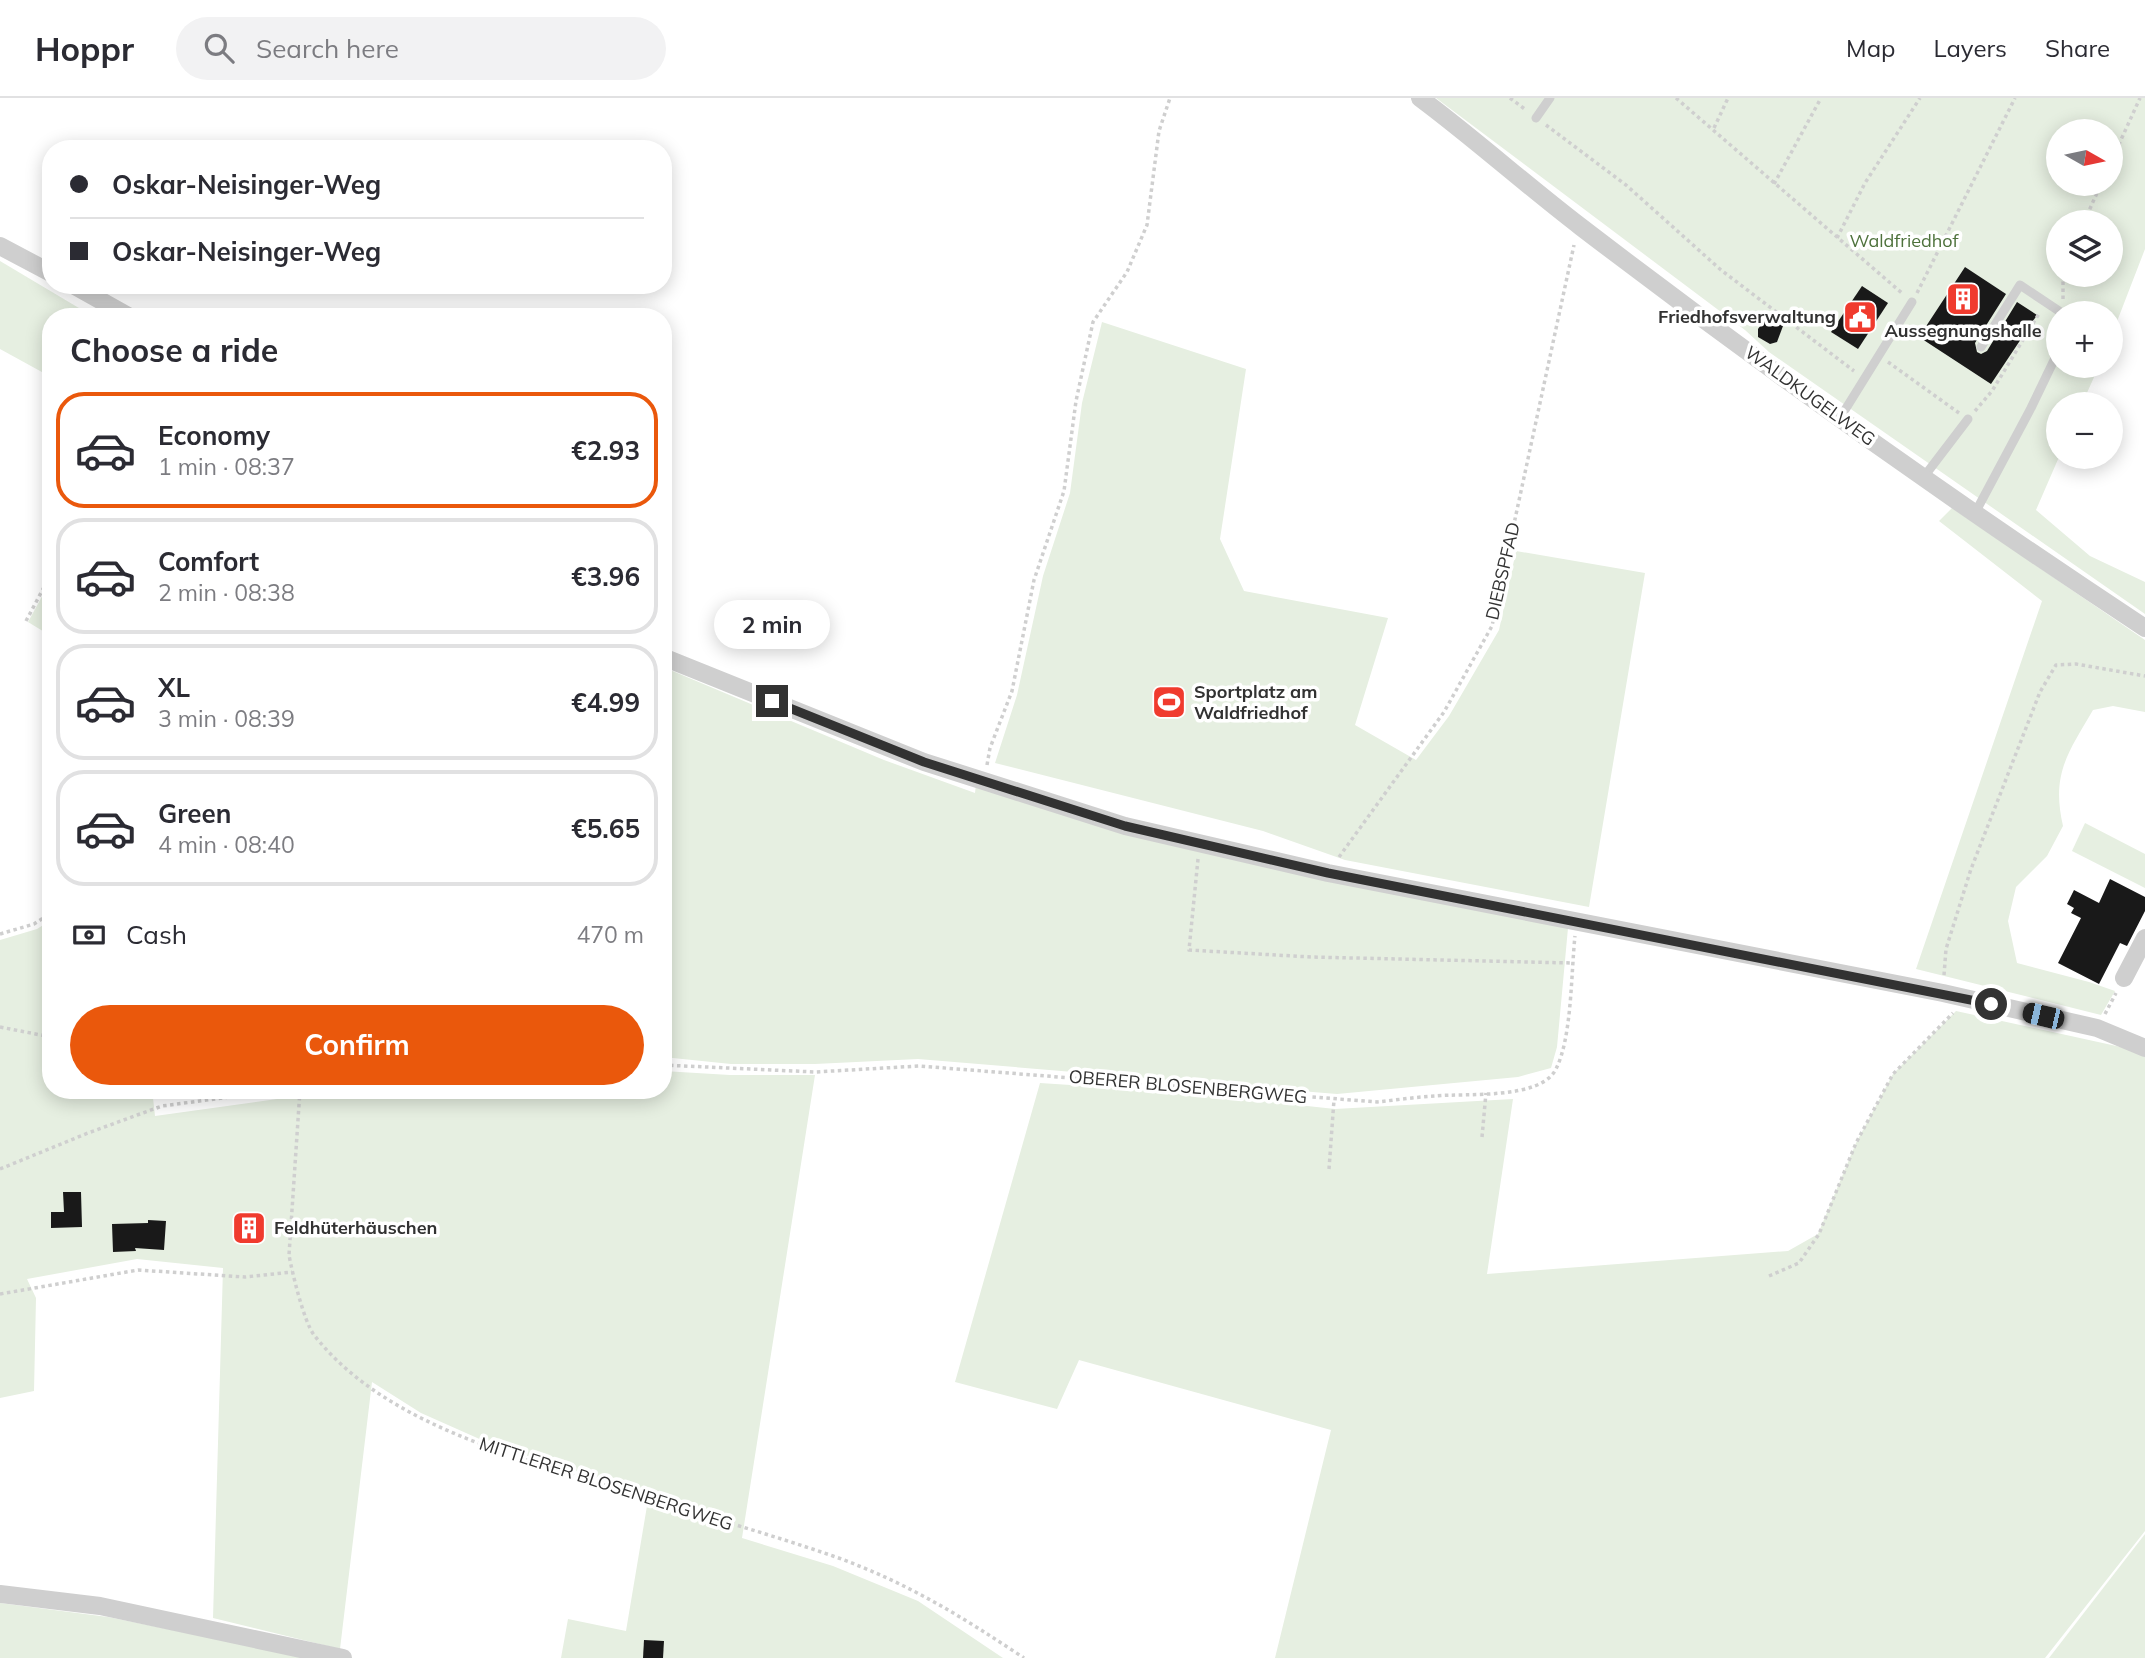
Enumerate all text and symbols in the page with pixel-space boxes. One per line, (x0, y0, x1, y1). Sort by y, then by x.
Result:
search box (176, 17, 666, 80)
text: Hoppr (35, 28, 134, 69)
icon: search (200, 29, 238, 67)
text: Search here (256, 32, 399, 65)
text: Map (1846, 33, 1895, 63)
text: Layers (1933, 33, 2007, 63)
text: Share (2045, 33, 2110, 63)
north arrow (2046, 119, 2123, 196)
map controls (2046, 119, 2123, 469)
text: Oskar-Neisinger-Weg (112, 168, 381, 201)
button: layers (2046, 210, 2123, 287)
park label: Waldfriedhof (1849, 229, 1960, 252)
text: Oskar-Neisinger-Weg (112, 235, 381, 268)
building icon: Aussegnungshalle (1944, 280, 1982, 318)
public building icon: Friedhofsverwaltung (1841, 298, 1879, 336)
button: + (2046, 301, 2123, 378)
place label: Friedhofsverwaltung (1658, 305, 1836, 328)
place label: Aussegnungshalle (1884, 319, 2042, 342)
text: Choose a ride (70, 330, 278, 370)
street label: WALDKUGELWEG (1741, 341, 1880, 451)
button: − (2046, 392, 2123, 469)
icon: car (74, 419, 137, 482)
text: Economy (158, 419, 270, 452)
text: €2.93 (571, 434, 640, 467)
text: 1 min · 08:37 (158, 452, 295, 481)
street label: DIEBSPFAD (1480, 520, 1525, 622)
icon: car (74, 545, 137, 608)
text: Comfort (158, 545, 259, 578)
text: €3.96 (571, 560, 640, 593)
text: 2 min · 08:38 (158, 578, 295, 607)
callout: 2 min (714, 600, 830, 648)
text: 2 min (742, 610, 802, 639)
icon: car (74, 671, 137, 734)
text: XL (158, 671, 190, 704)
place label: Sportplatz am Waldfriedhof (1194, 680, 1317, 724)
sports icon: Sportplatz am Waldfriedhof (1150, 683, 1188, 721)
route end (756, 685, 788, 717)
text: €4.99 (571, 686, 640, 719)
text: 3 min · 08:39 (158, 704, 295, 733)
icon: car (74, 797, 137, 860)
text: Green (158, 797, 231, 830)
text: €5.65 (571, 812, 640, 845)
text: 4 min · 08:40 (158, 830, 295, 859)
icon: cash (70, 916, 108, 954)
text: Cash (126, 918, 187, 951)
text: 470 m (576, 920, 644, 949)
route start (1975, 988, 2007, 1020)
car (2021, 1001, 2066, 1031)
button: Confirm (70, 1005, 644, 1085)
street label: OBERER BLOSENBERGWEG (1068, 1065, 1308, 1108)
building icon: Feldhüterhäuschen (230, 1209, 268, 1247)
place label: Feldhüterhäuschen (274, 1216, 437, 1239)
street label: MITTLERER BLOSENBERGWEG (477, 1432, 736, 1535)

